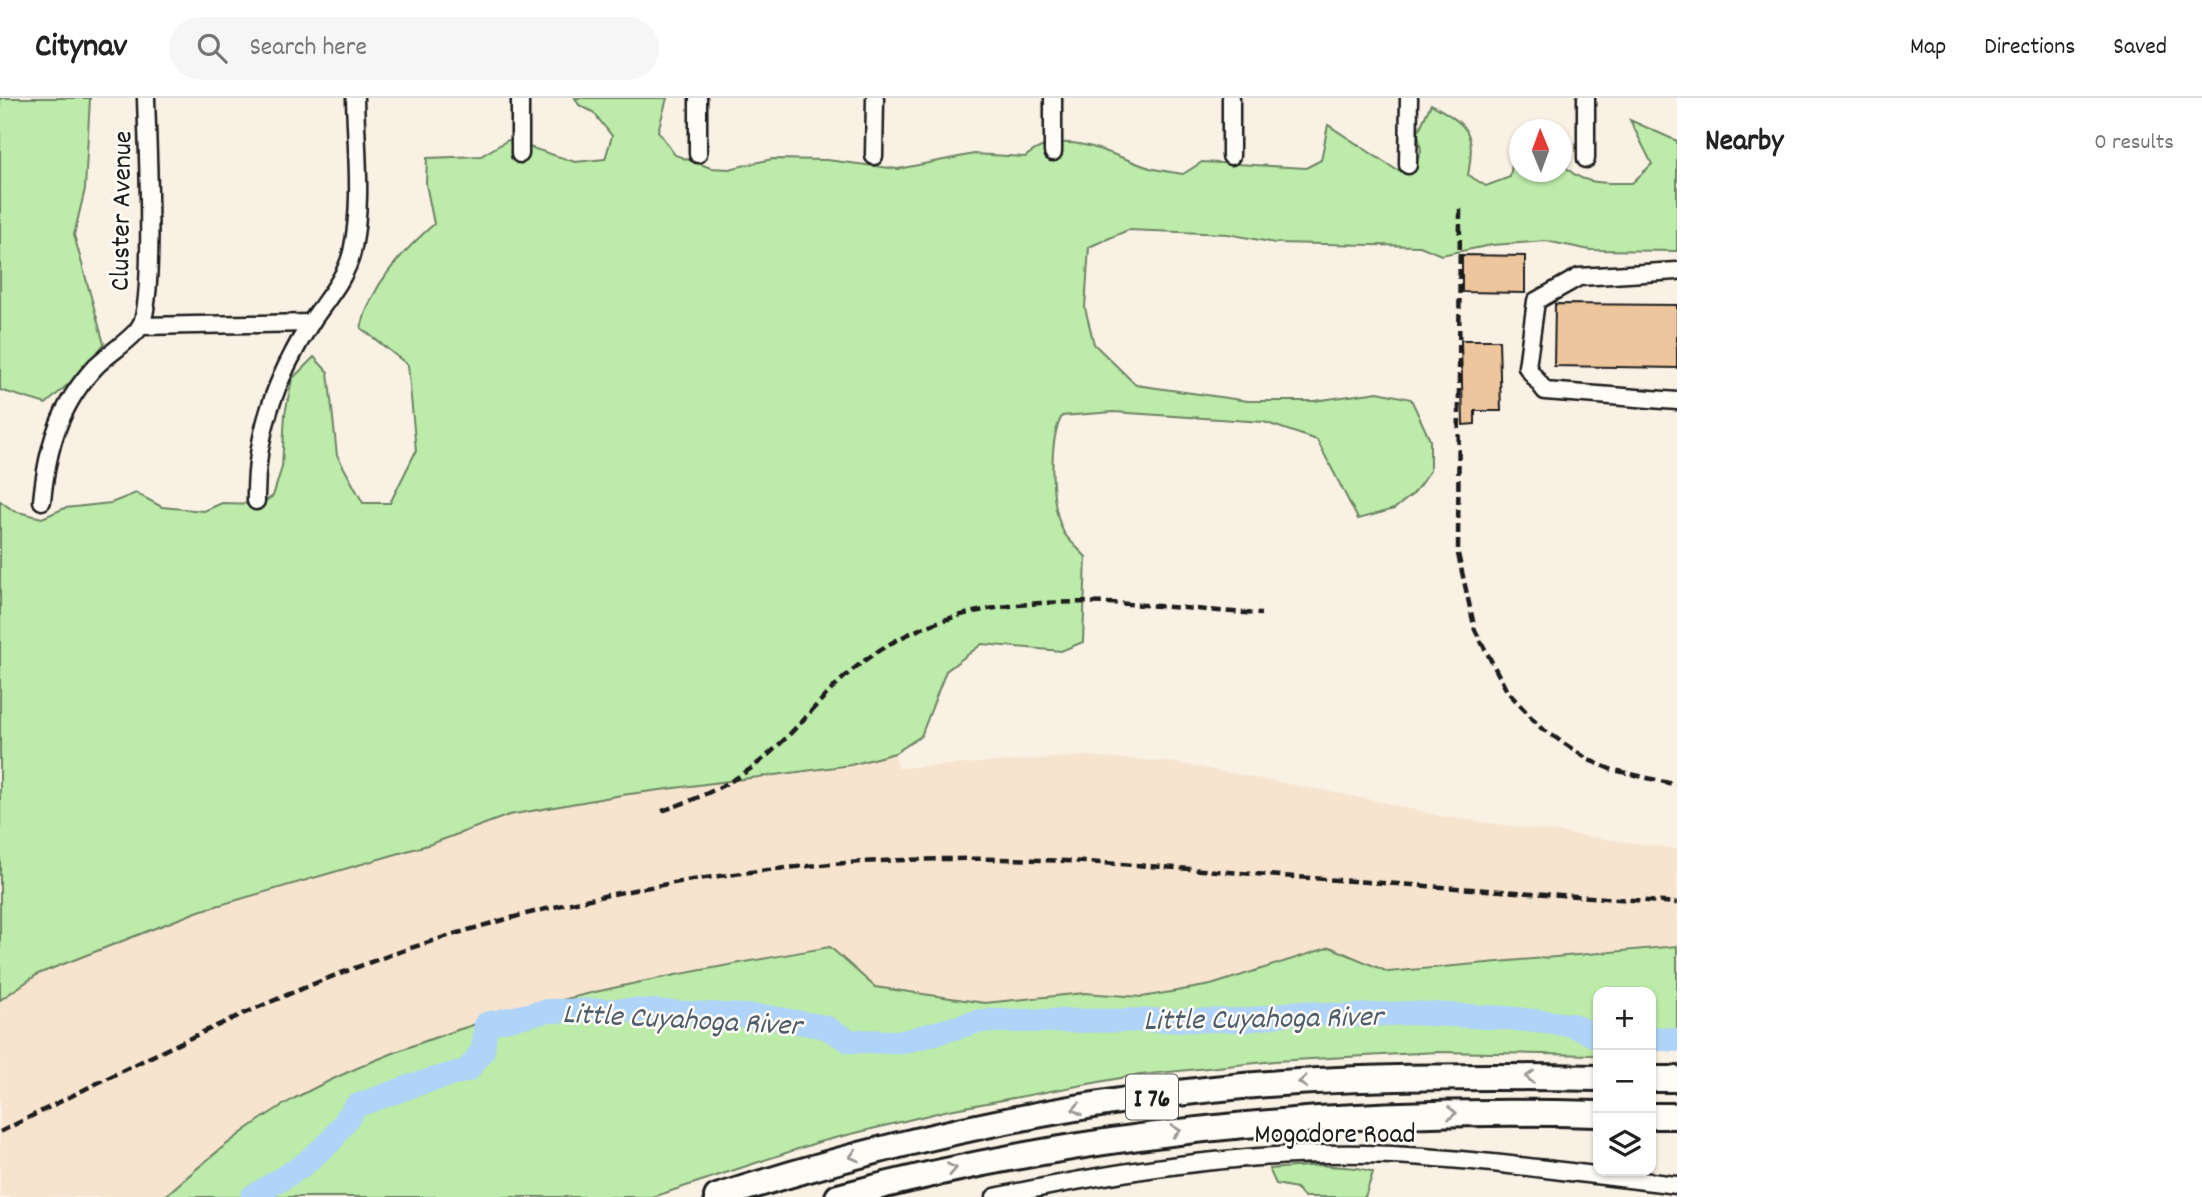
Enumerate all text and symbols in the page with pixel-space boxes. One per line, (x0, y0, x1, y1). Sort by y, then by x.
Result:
search box (169, 17, 659, 80)
text: Citynav (35, 25, 127, 72)
icon: search (193, 29, 231, 67)
text: Search here (249, 30, 367, 67)
text: Map (1910, 31, 1946, 65)
text: Directions (1984, 31, 2075, 65)
text: Saved (2113, 31, 2167, 65)
north arrow (1509, 119, 1572, 182)
text: Nearby (1705, 122, 1783, 165)
text: 0 results (2094, 127, 2174, 160)
street label: Cluster Avenue (103, 131, 145, 292)
map controls (1593, 987, 1656, 1176)
button: + (1593, 987, 1656, 1050)
water label: Little Cuyahoga River (561, 995, 805, 1050)
water label: Little Cuyahoga River (1143, 998, 1386, 1045)
button: − (1593, 1050, 1656, 1113)
one-way arrow (1524, 1069, 1535, 1085)
road number: I 76 (1126, 1074, 1178, 1120)
one-way arrow (1297, 1074, 1308, 1089)
one-way arrow (1071, 1101, 1083, 1116)
one-way arrow (1447, 1105, 1458, 1120)
button: layers (1593, 1113, 1656, 1176)
street label: Mogadore Road (1254, 1117, 1416, 1157)
one-way arrow (1170, 1123, 1182, 1138)
one-way arrow (849, 1147, 861, 1162)
one-way arrow (946, 1163, 958, 1177)

